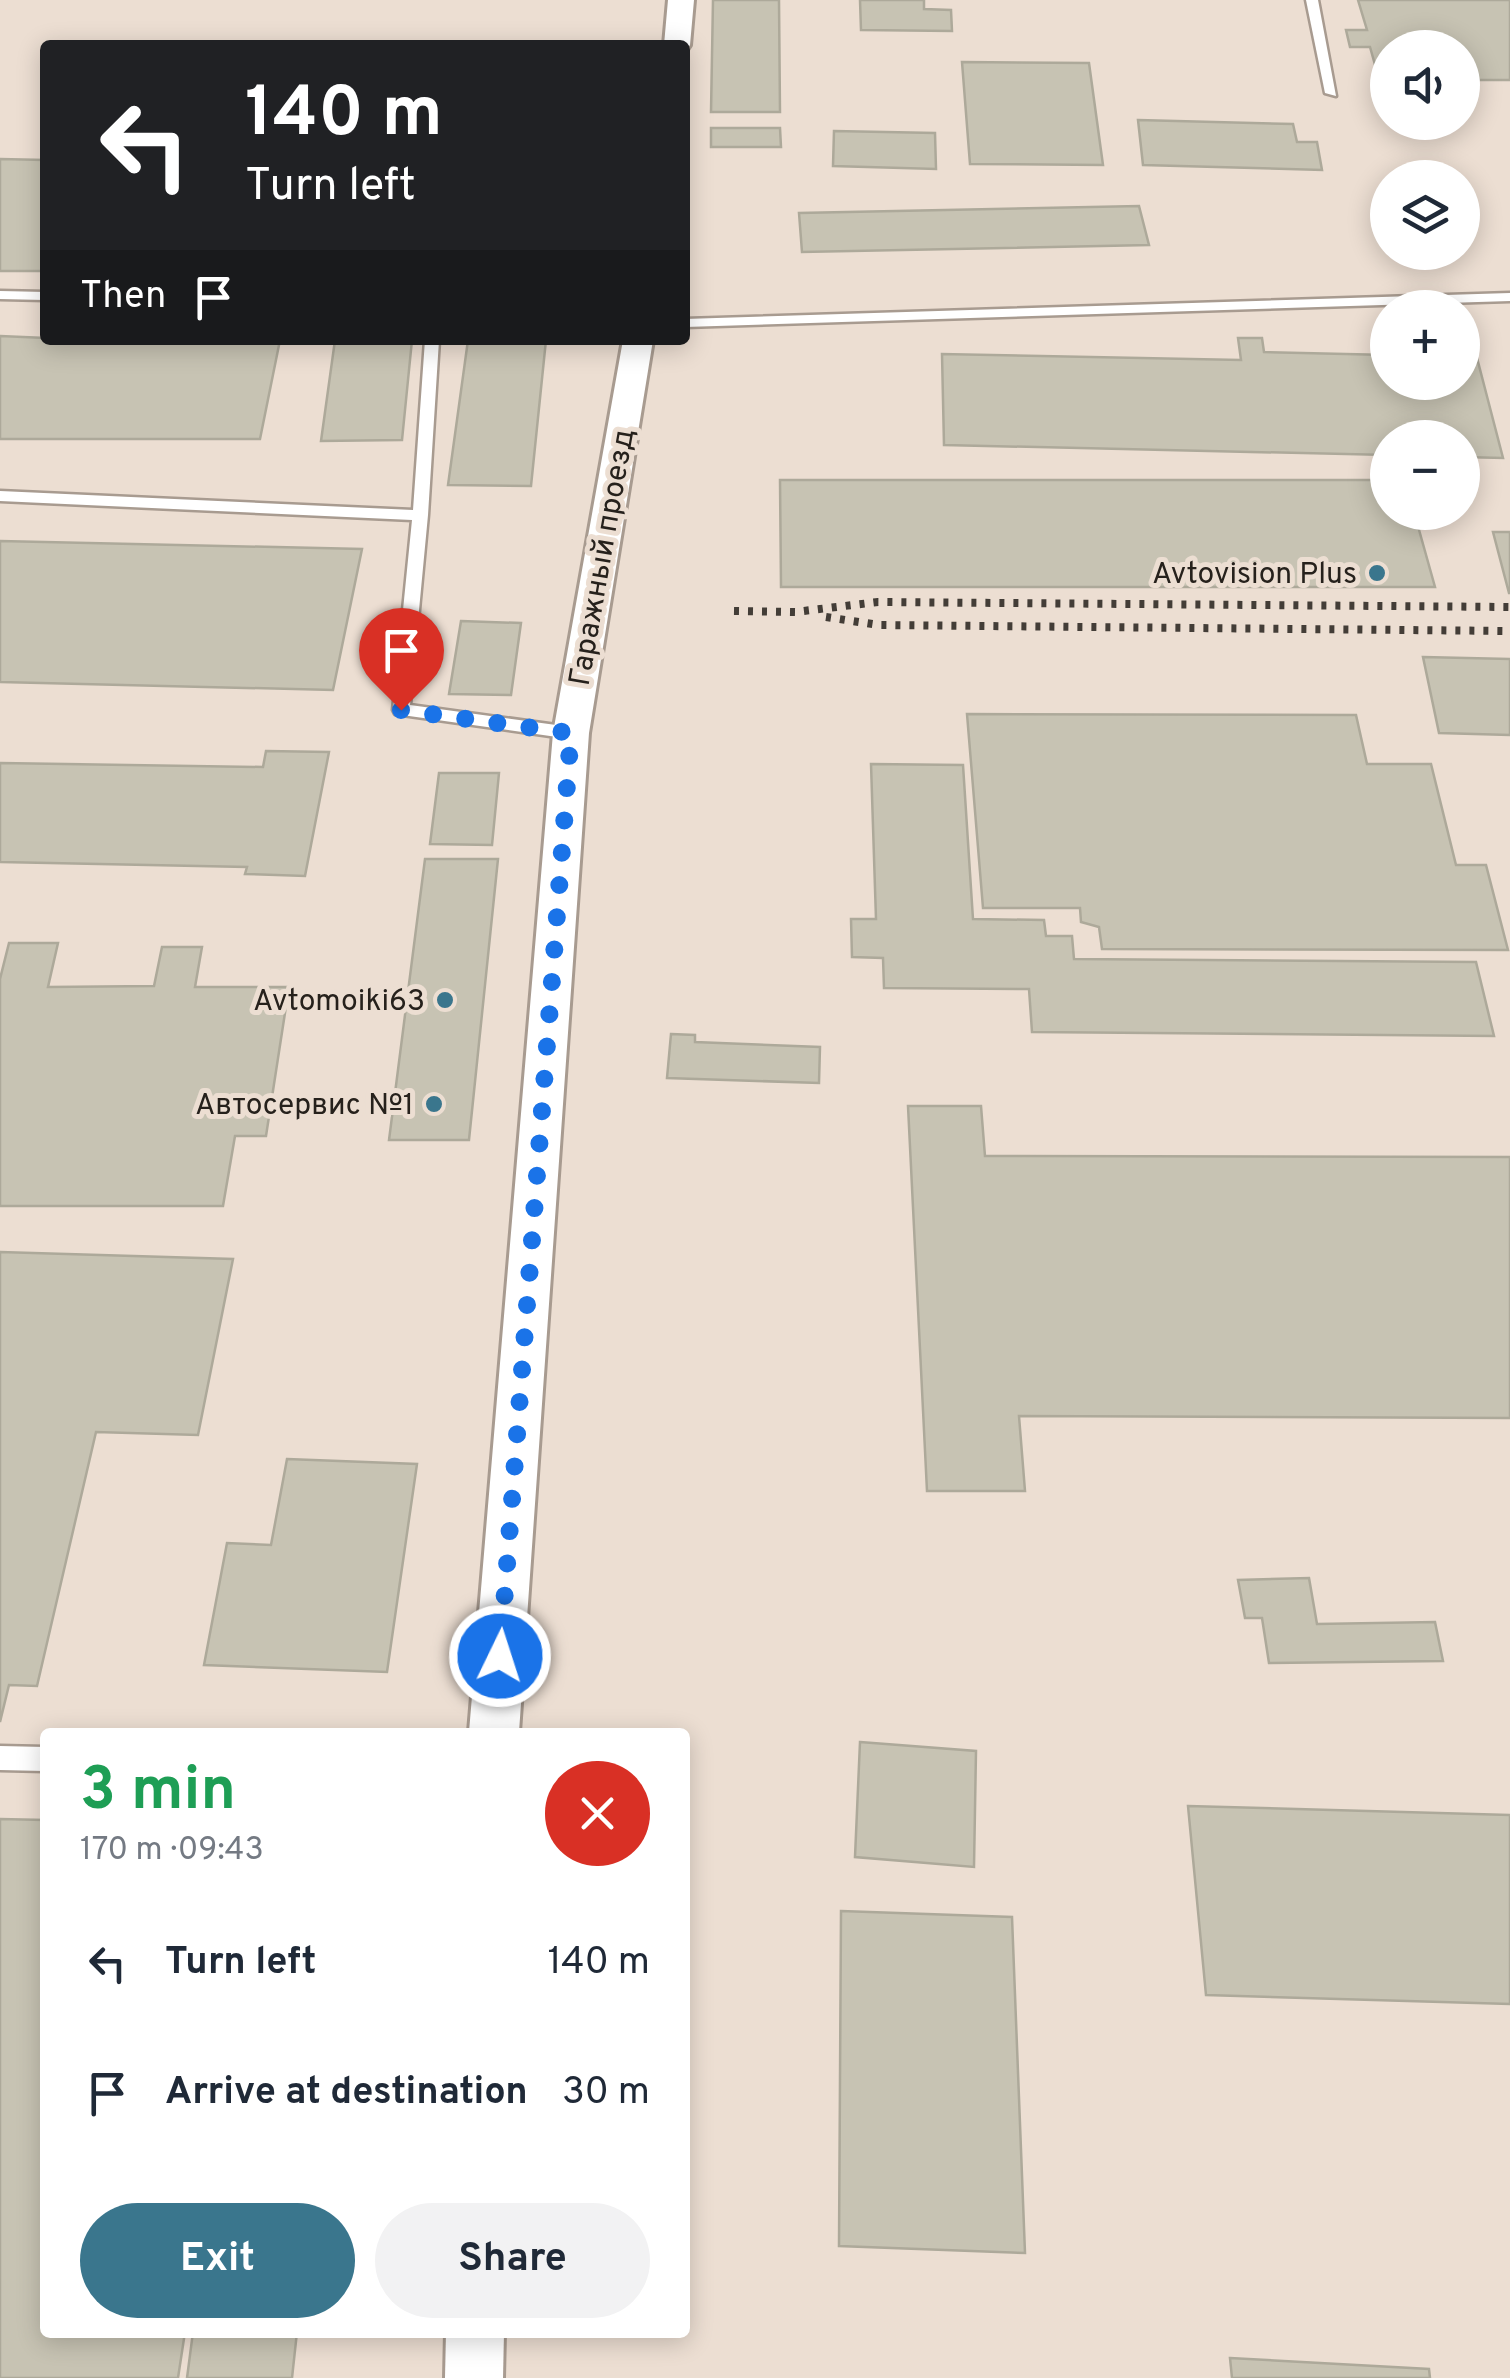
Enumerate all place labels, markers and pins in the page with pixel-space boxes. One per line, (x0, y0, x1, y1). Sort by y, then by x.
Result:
place label: Avtovision Plus (1152, 557, 1357, 594)
marker: Avtovision Plus (1366, 562, 1388, 584)
pin (359, 608, 444, 711)
place label: Avtomoiki63 (253, 984, 425, 1021)
marker: Avtomoiki63 (434, 989, 456, 1011)
place label: Автосервис №1 (195, 1088, 414, 1125)
marker: Автосервис №1 (423, 1093, 445, 1115)

